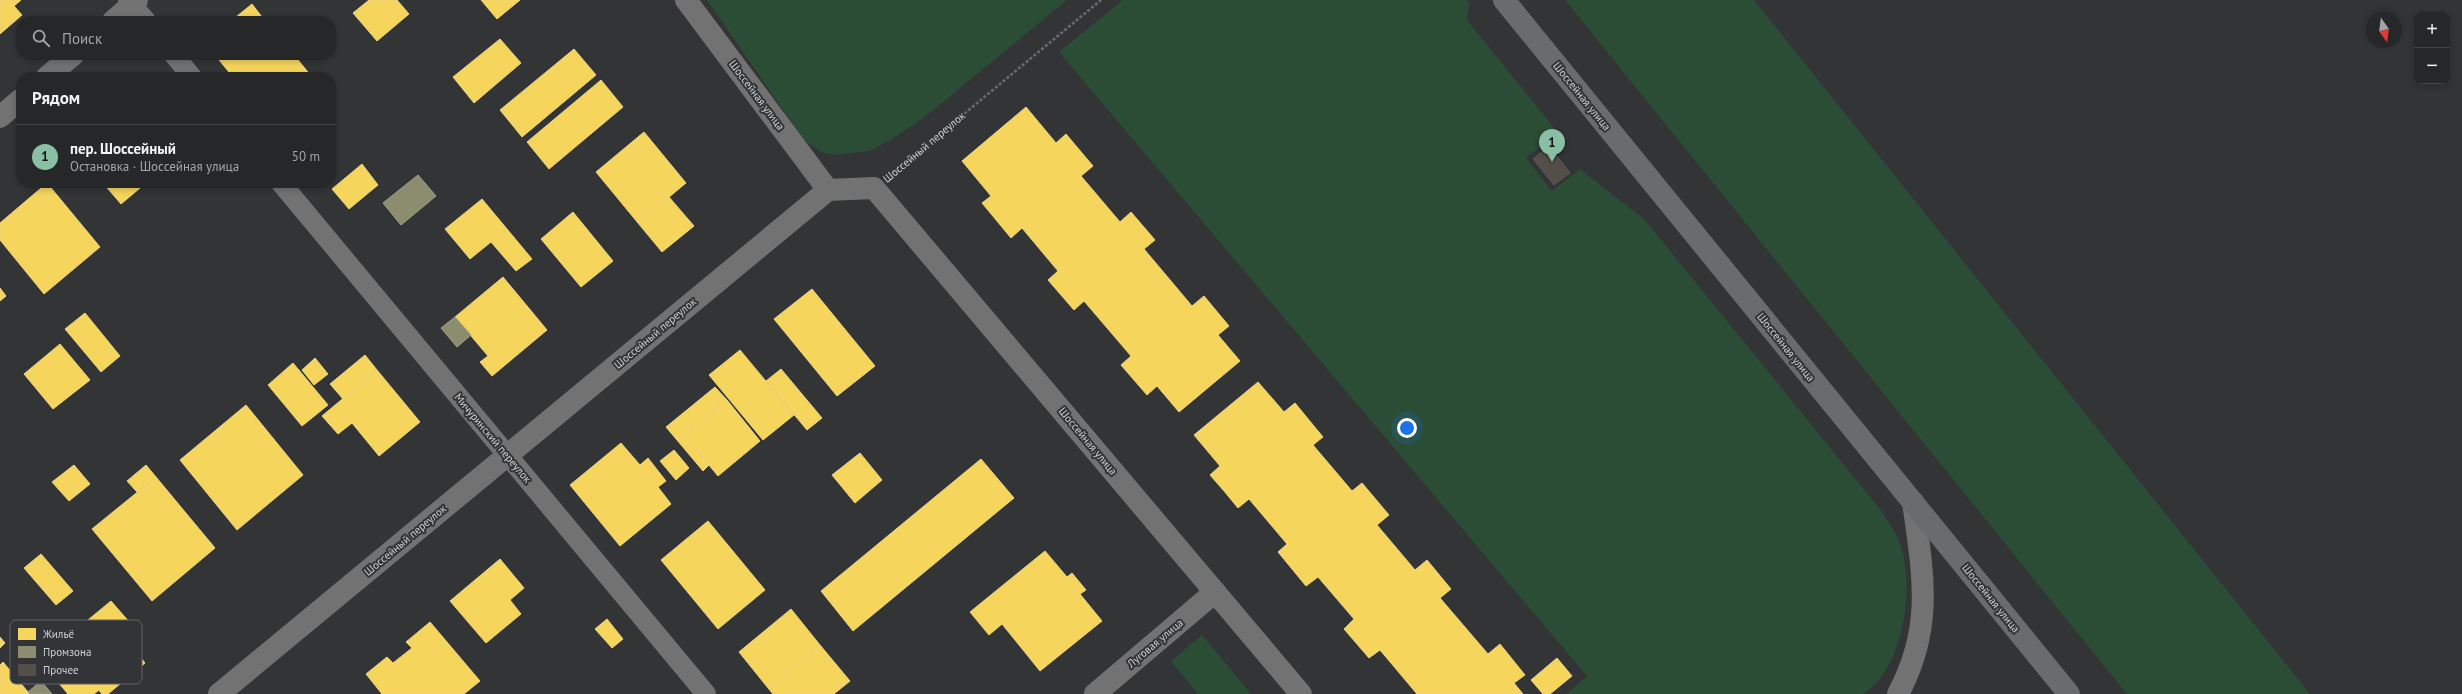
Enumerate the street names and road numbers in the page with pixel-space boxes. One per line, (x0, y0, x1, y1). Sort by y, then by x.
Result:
street label: Шоссейная улица (726, 57, 788, 133)
street label: Шоссейная улица (1550, 59, 1614, 133)
street label: Шоссейный переулок (880, 108, 969, 186)
street label: Шоссейный переулок (611, 294, 700, 372)
street label: Шоссейная улица (1754, 310, 1818, 384)
street label: Мичуринский переулок (451, 390, 535, 486)
street label: Шоссейная улица (1056, 404, 1120, 478)
street label: Шоссейный переулок (361, 501, 450, 579)
street label: Шоссейная улица (1959, 561, 2023, 635)
street label: Луговая улица (1123, 616, 1186, 671)

